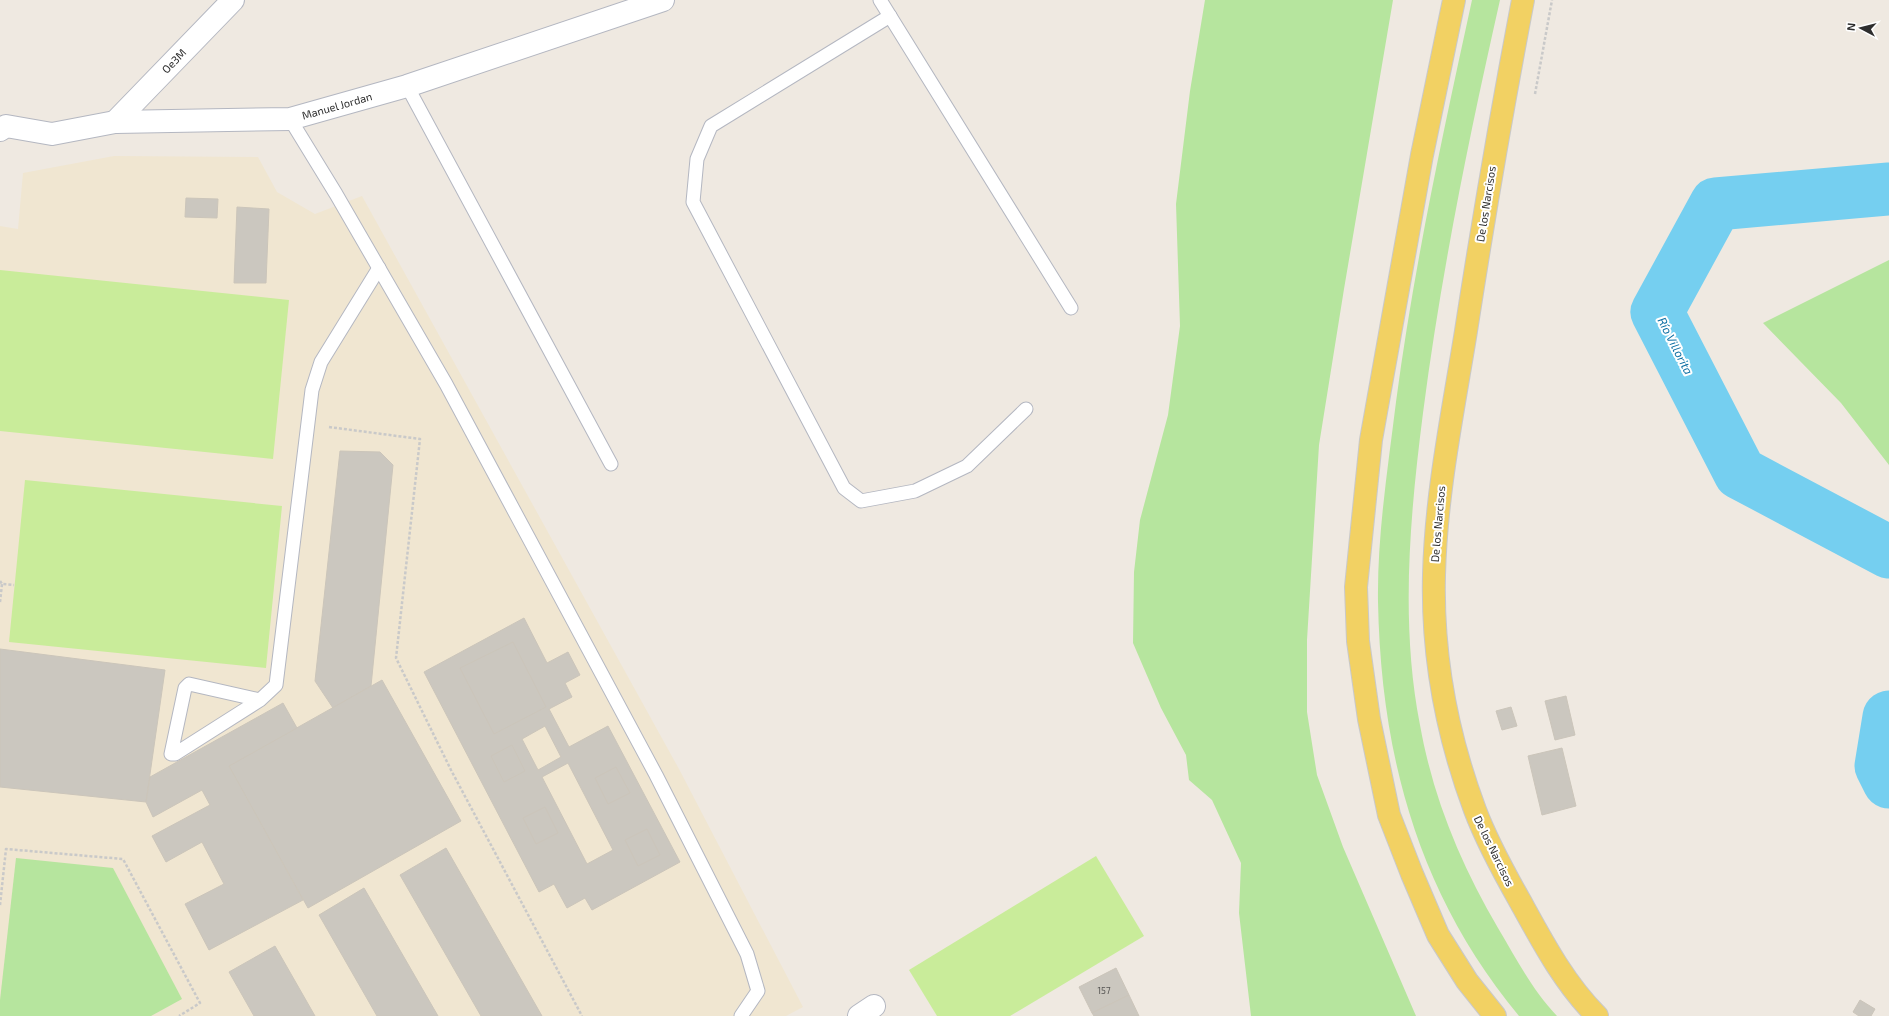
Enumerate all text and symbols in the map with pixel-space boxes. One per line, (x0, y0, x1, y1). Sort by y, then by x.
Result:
north arrow (1841, 8, 1881, 48)
text: N (1844, 22, 1858, 31)
street label: Oe3M (159, 46, 188, 76)
street label: Manuel Jordan (300, 89, 374, 122)
street label: De los Narcisos (1473, 165, 1498, 243)
water label: Río Villorita (1655, 314, 1696, 377)
street label: De los Narcisos (1428, 485, 1447, 563)
street label: De los Narcisos (1472, 813, 1517, 889)
house number: 157 (1097, 985, 1111, 996)

